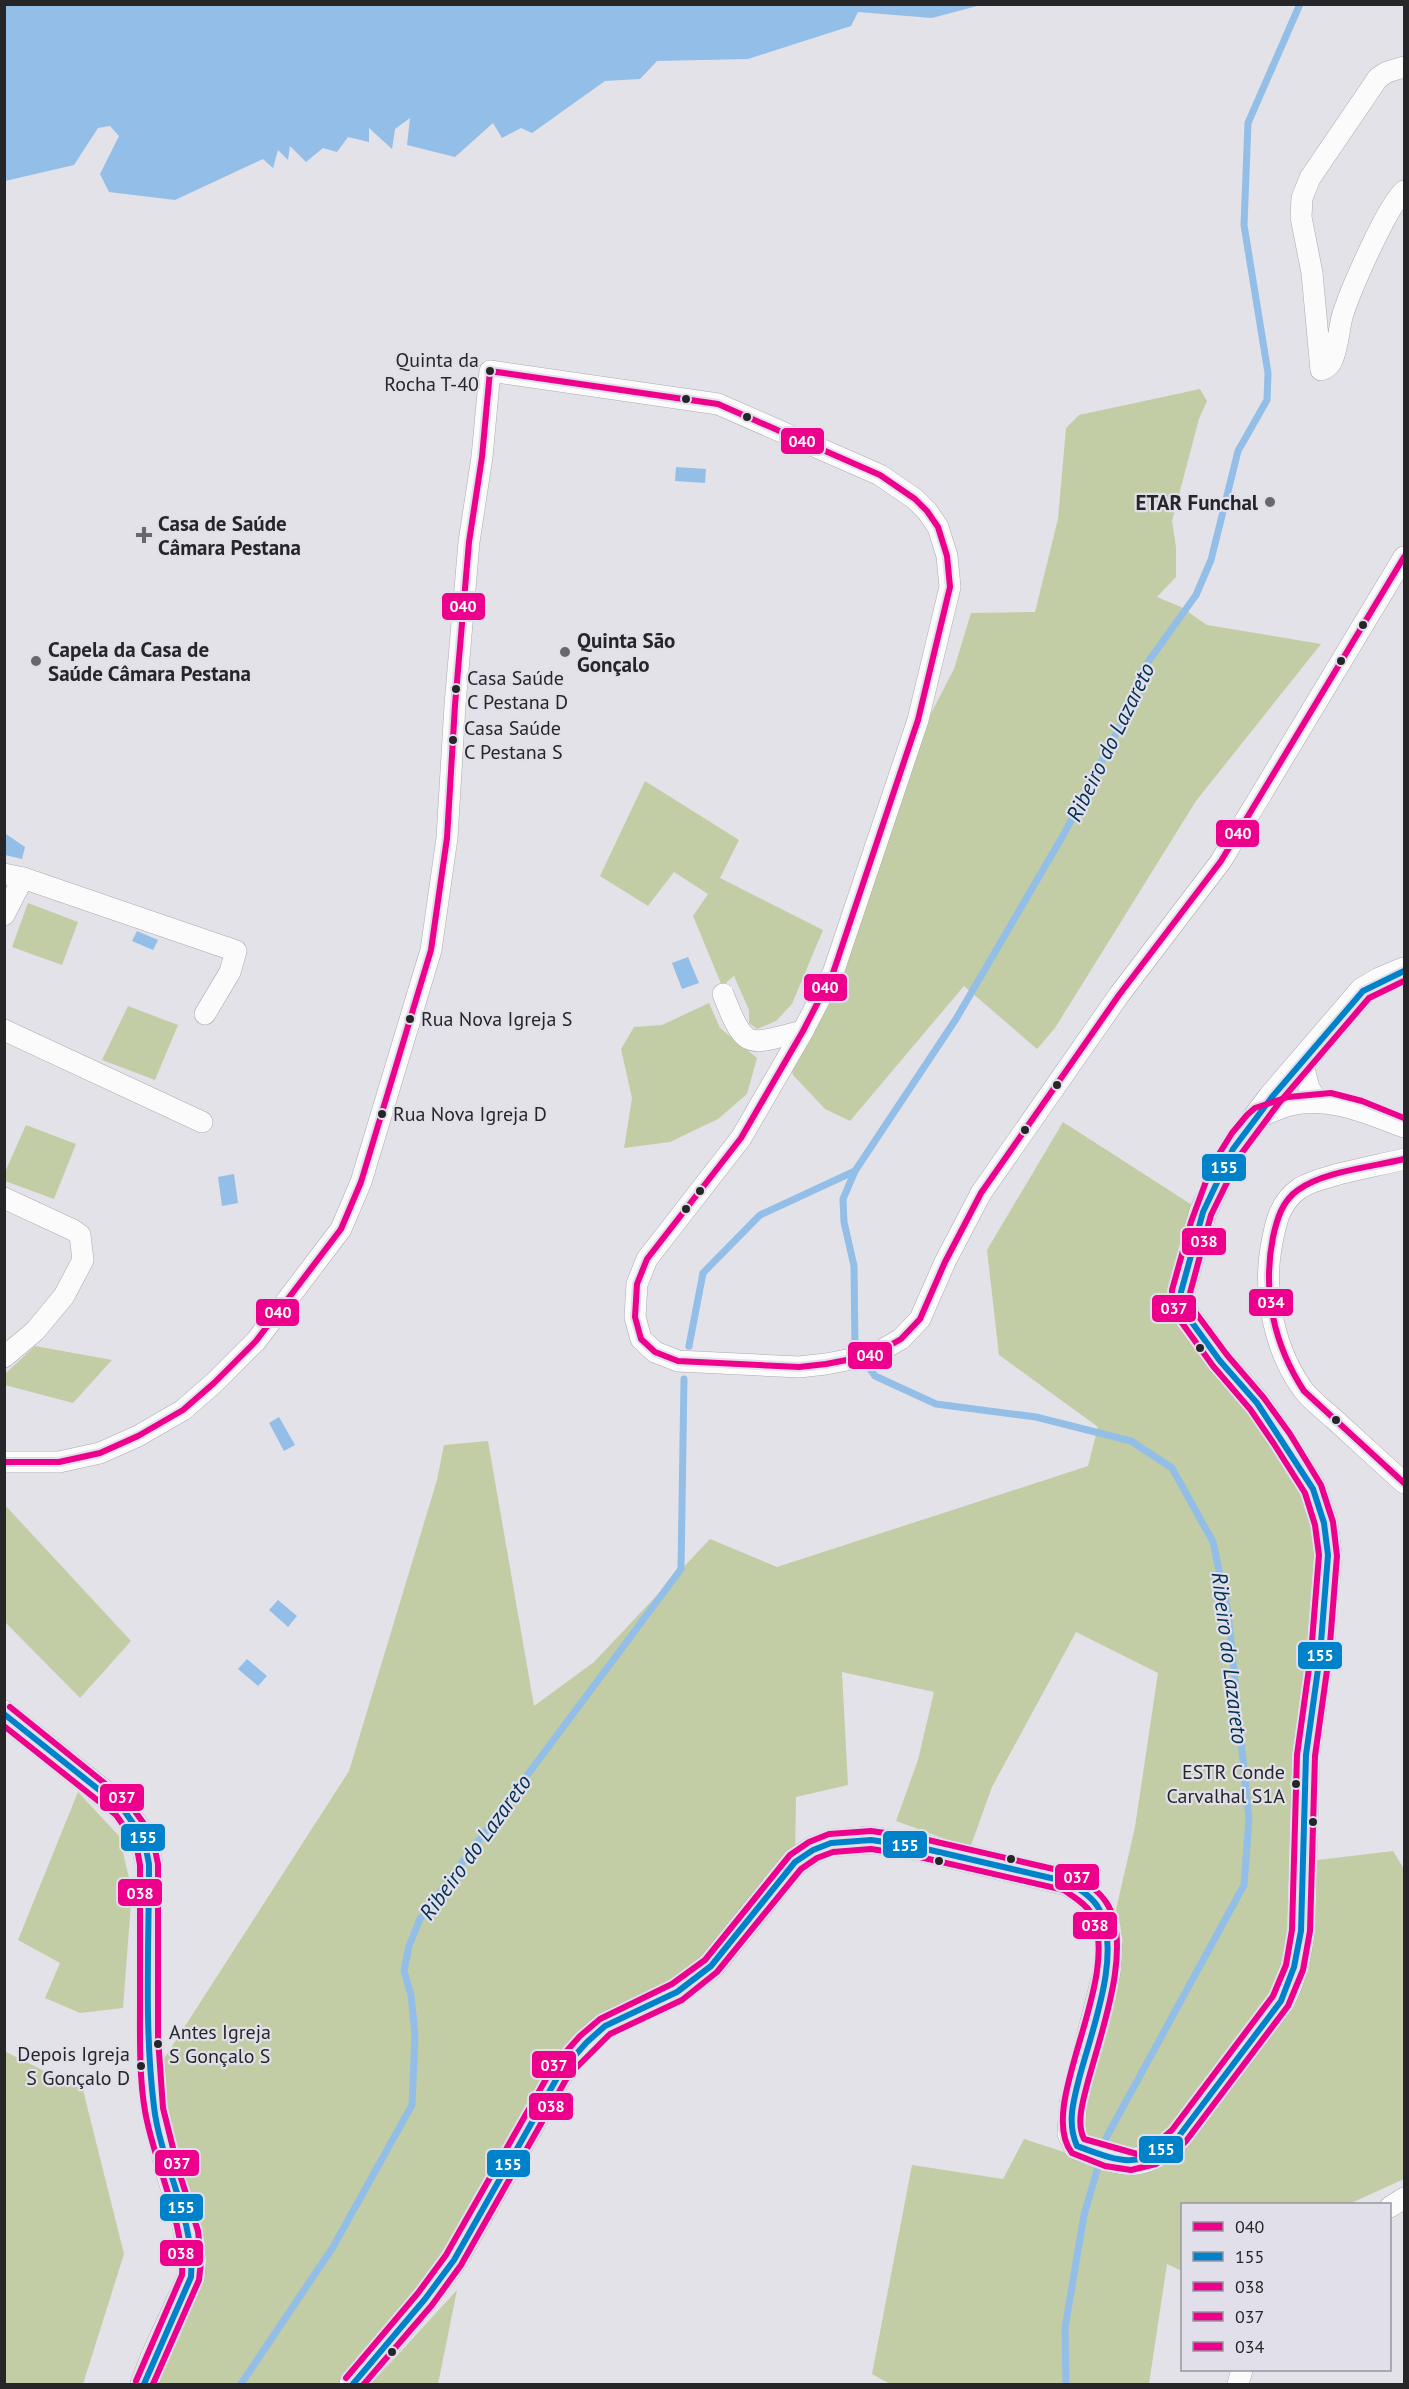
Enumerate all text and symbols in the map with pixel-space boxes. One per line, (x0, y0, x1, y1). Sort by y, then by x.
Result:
place label: Quinta da Rocha T-40 (384, 347, 479, 397)
marker: Quinta da Rocha T-40 (484, 365, 496, 377)
unlabelled marker (680, 393, 692, 405)
unlabelled marker (741, 411, 753, 423)
line badge: 040 (780, 427, 825, 455)
text: 040 (788, 431, 816, 451)
place label: ETAR Funchal (1136, 489, 1259, 516)
marker: ETAR Funchal (1263, 495, 1277, 509)
place label: Casa de Saúde Câmara Pestana (158, 510, 301, 561)
marker: Casa de Saúde Câmara Pestana (135, 526, 153, 544)
line badge: 040 (441, 592, 486, 621)
text: 040 (449, 596, 477, 616)
unlabelled marker (1357, 619, 1369, 631)
place label: Quinta São Gonçalo (577, 627, 675, 678)
place label: Capela da Casa de Saúde Câmara Pestana (48, 636, 251, 687)
marker: Quinta São Gonçalo (558, 645, 572, 659)
marker: Capela da Casa de Saúde Câmara Pestana (29, 654, 43, 668)
unlabelled marker (1335, 655, 1347, 667)
water label: Ribeiro do Lazareto (1059, 658, 1161, 826)
place label: Casa Saúde C Pestana D (467, 665, 568, 715)
marker: Casa Saúde C Pestana D (450, 683, 462, 695)
place label: Casa Saúde C Pestana S (464, 715, 563, 765)
marker: Casa Saúde C Pestana S (447, 734, 459, 746)
line badge: 040 (1215, 819, 1260, 848)
text: 040 (1224, 823, 1252, 843)
line badge: 040 (803, 973, 848, 1002)
text: 040 (811, 977, 839, 997)
place label: Rua Nova Igreja S (421, 1006, 572, 1032)
marker: Rua Nova Igreja S (404, 1013, 416, 1025)
unlabelled marker (1051, 1079, 1063, 1091)
place label: Rua Nova Igreja D (393, 1101, 547, 1127)
marker: Rua Nova Igreja D (376, 1108, 388, 1120)
unlabelled marker (1019, 1124, 1031, 1136)
line badge: 155 (1201, 1153, 1247, 1182)
text: 155 (1210, 1157, 1238, 1177)
unlabelled marker (694, 1185, 706, 1197)
unlabelled marker (680, 1203, 692, 1215)
line badge: 038 (1181, 1227, 1227, 1256)
text: 038 (1190, 1231, 1218, 1251)
line badge: 034 (1248, 1288, 1294, 1317)
text: 034 (1257, 1292, 1285, 1312)
line badge: 037 (1151, 1294, 1197, 1323)
line badge: 040 (255, 1298, 300, 1327)
text: 037 (1160, 1298, 1188, 1318)
text: 040 (264, 1302, 292, 1322)
line badge: 040 (847, 1341, 893, 1370)
unlabelled marker (1194, 1342, 1206, 1354)
text: 040 (856, 1345, 884, 1365)
unlabelled marker (1330, 1414, 1342, 1426)
water label: Ribeiro do Lazareto (1206, 1570, 1254, 1746)
line badge: 155 (1297, 1641, 1343, 1670)
text: 155 (1306, 1645, 1334, 1665)
place label: ESTR Conde Carvalhal S1A (1167, 1759, 1285, 1809)
water label: Ribeiro do Lazareto (413, 1769, 537, 1925)
marker: ESTR Conde Carvalhal S1A (1290, 1778, 1302, 1790)
line badge: 037 (99, 1783, 145, 1812)
text: 037 (108, 1787, 136, 1807)
unlabelled marker (1307, 1816, 1319, 1828)
line badge: 155 (120, 1823, 166, 1852)
text: 155 (129, 1827, 157, 1847)
line badge: 155 (882, 1830, 928, 1859)
text: 155 (891, 1835, 919, 1855)
unlabelled marker (1005, 1853, 1017, 1865)
unlabelled marker (933, 1855, 945, 1867)
line badge: 037 (1054, 1863, 1100, 1891)
text: 037 (1063, 1867, 1091, 1887)
line badge: 038 (117, 1878, 163, 1907)
text: 038 (126, 1883, 154, 1903)
line badge: 038 (1072, 1911, 1118, 1940)
text: 038 (1081, 1915, 1109, 1935)
place label: Antes Igreja S Gonçalo S (169, 2019, 271, 2069)
marker: Antes Igreja S Gonçalo S (152, 2038, 164, 2050)
place label: Depois Igreja S Gonçalo D (17, 2041, 130, 2091)
line badge: 037 (531, 2050, 577, 2079)
text: 037 (540, 2055, 568, 2075)
marker: Depois Igreja S Gonçalo D (135, 2060, 147, 2072)
line badge: 038 (528, 2092, 574, 2121)
text: 038 (537, 2096, 565, 2116)
line badge: 155 (1138, 2135, 1184, 2164)
text: 155 (1147, 2139, 1175, 2159)
line badge: 037 (154, 2149, 200, 2177)
line badge: 155 (486, 2149, 531, 2178)
text: 037 (163, 2153, 191, 2173)
text: 155 (494, 2154, 522, 2174)
line badge: 155 (159, 2193, 204, 2222)
text: 155 (167, 2197, 195, 2217)
legend (1181, 2203, 1391, 2371)
text: 040 (1235, 2215, 1265, 2238)
line badge: 038 (159, 2239, 204, 2267)
text: 038 (167, 2243, 195, 2263)
text: 155 (1235, 2245, 1264, 2268)
text: 038 (1235, 2275, 1264, 2298)
text: 037 (1235, 2305, 1264, 2328)
text: 034 (1235, 2335, 1265, 2358)
unlabelled marker (386, 2346, 398, 2358)

